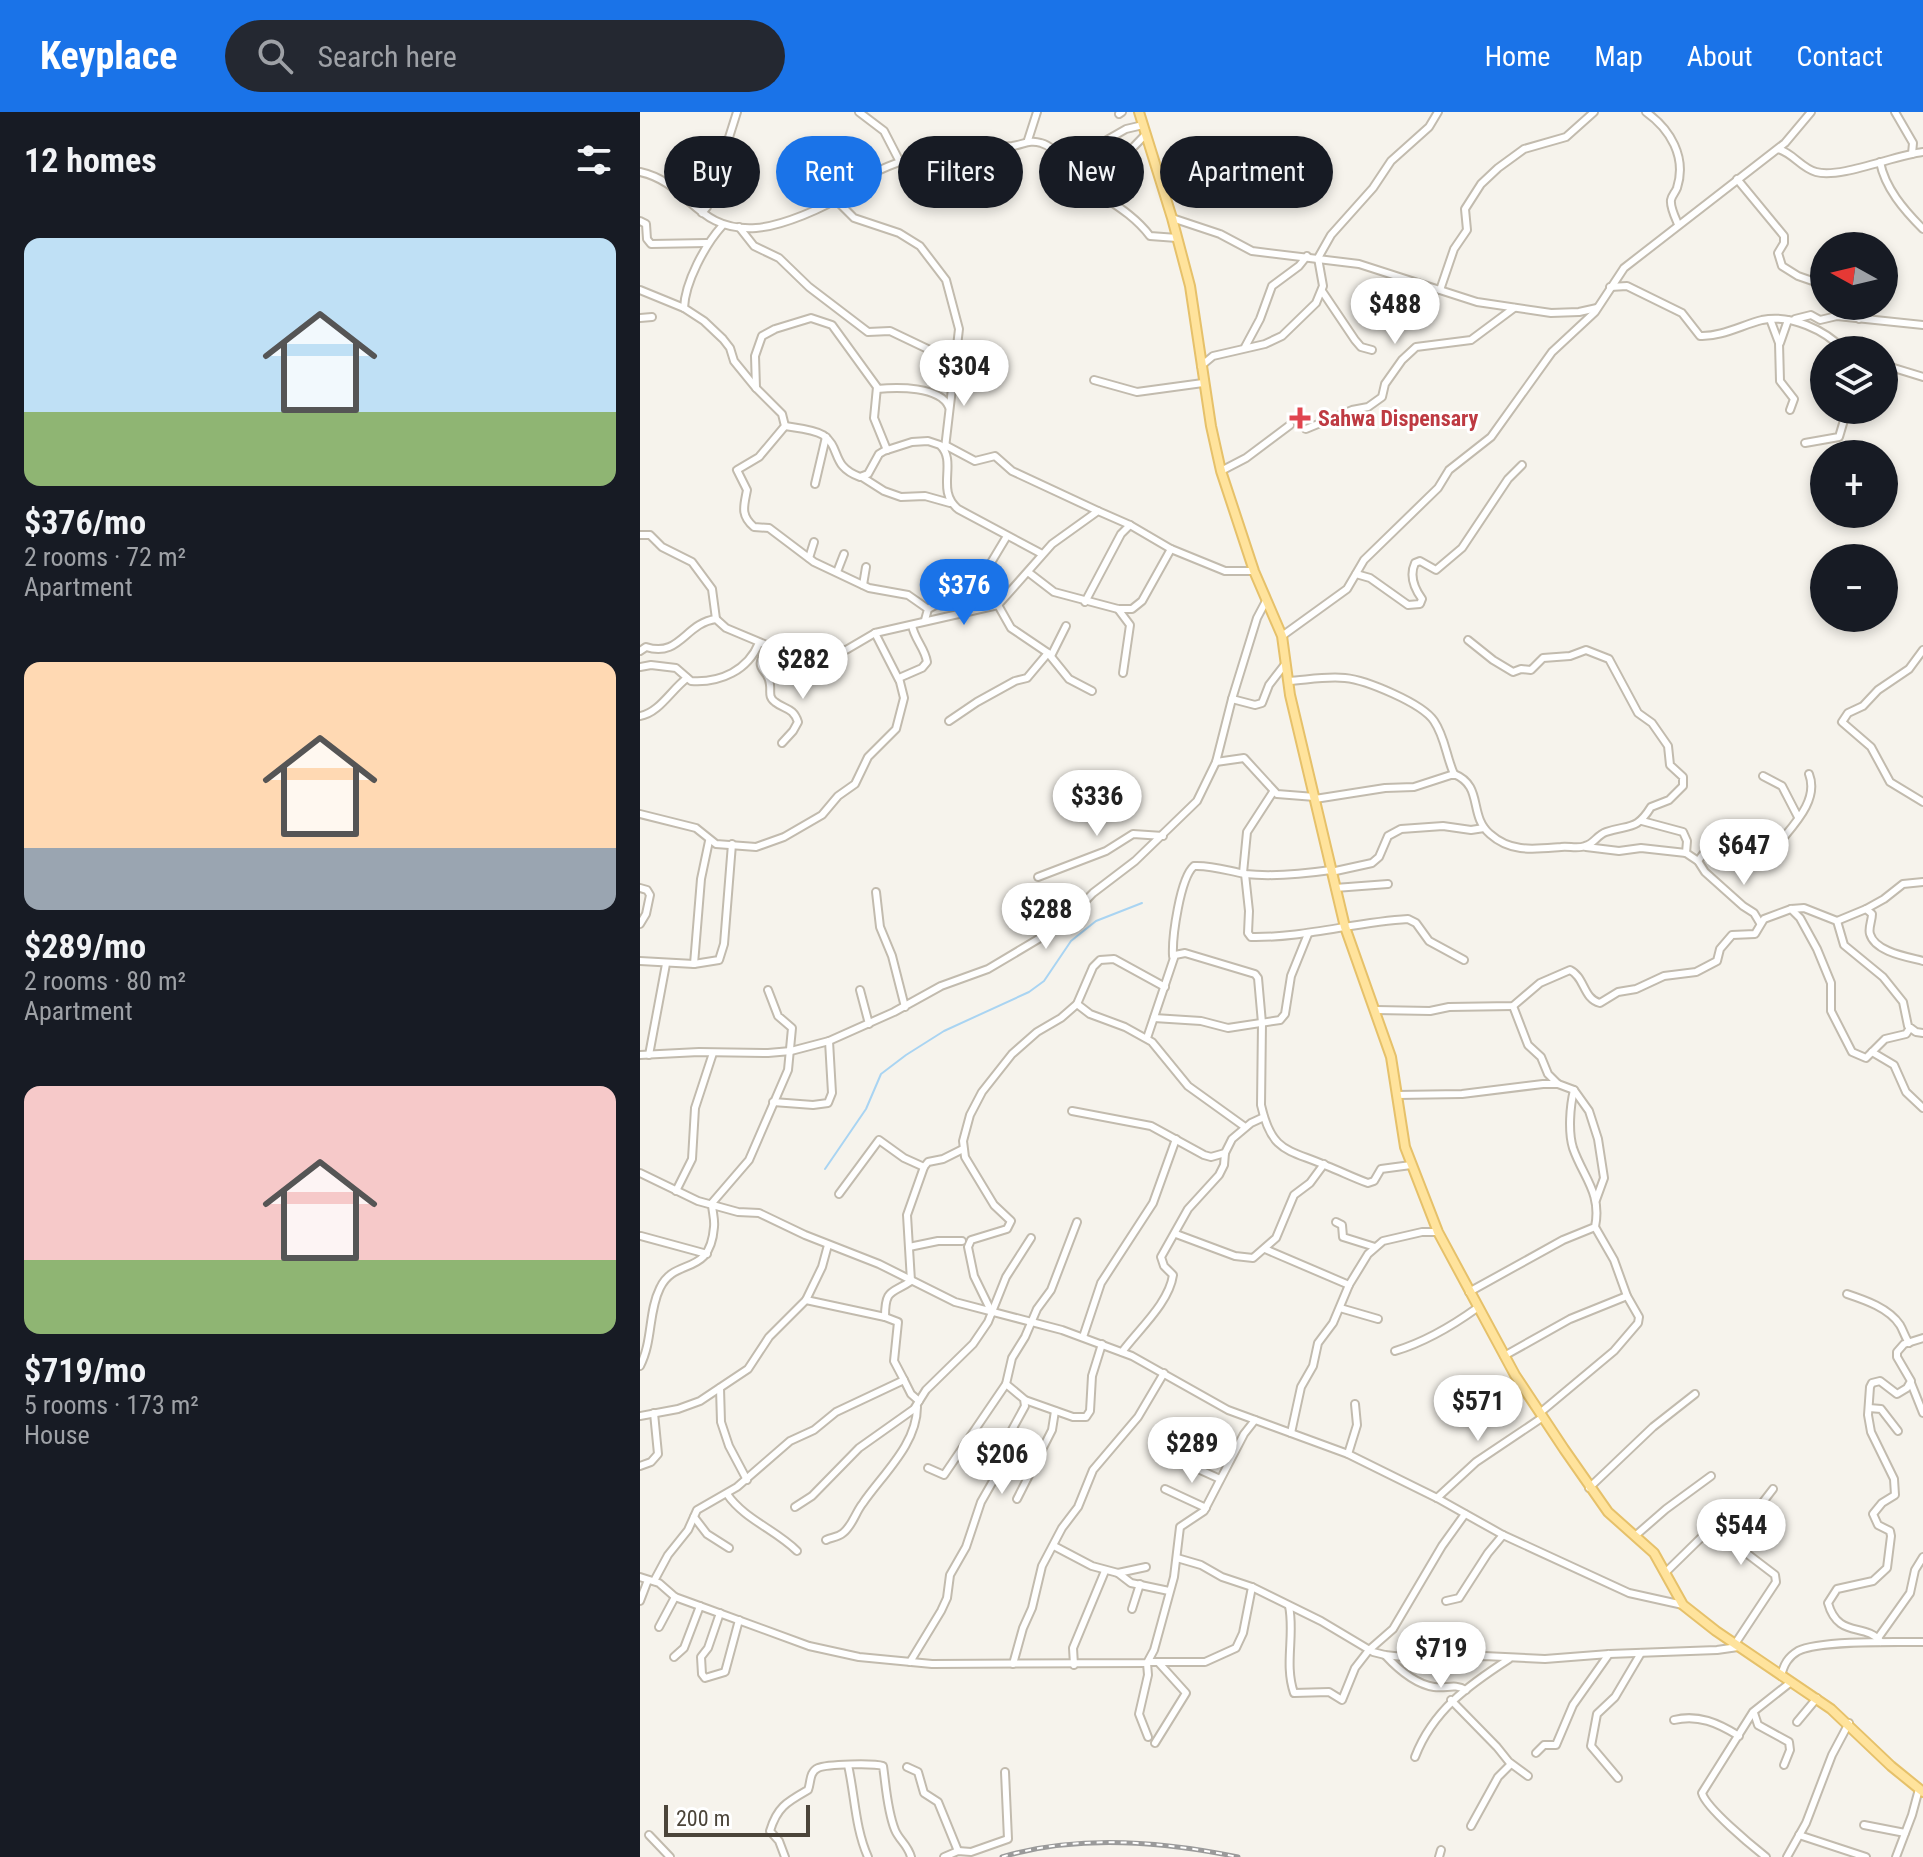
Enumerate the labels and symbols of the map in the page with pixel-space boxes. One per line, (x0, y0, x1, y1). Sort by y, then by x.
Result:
north arrow (1810, 232, 1898, 320)
pin: $488 (1348, 278, 1442, 346)
pin: $304 (917, 340, 1011, 408)
place label: Sahwa Dispensary (1318, 406, 1478, 431)
marker: Sahwa Dispensary (1289, 407, 1311, 429)
pin: $376 (917, 559, 1011, 627)
pin: $282 (756, 633, 850, 701)
pin: $336 (1050, 770, 1144, 838)
pin: $647 (1697, 819, 1791, 887)
pin: $288 (999, 883, 1093, 951)
pin: $571 (1431, 1375, 1525, 1443)
pin: $289 (1145, 1417, 1239, 1485)
pin: $206 (955, 1428, 1049, 1496)
pin: $544 (1694, 1499, 1788, 1567)
pin: $719 (1394, 1622, 1488, 1690)
scale bar (664, 1801, 810, 1837)

